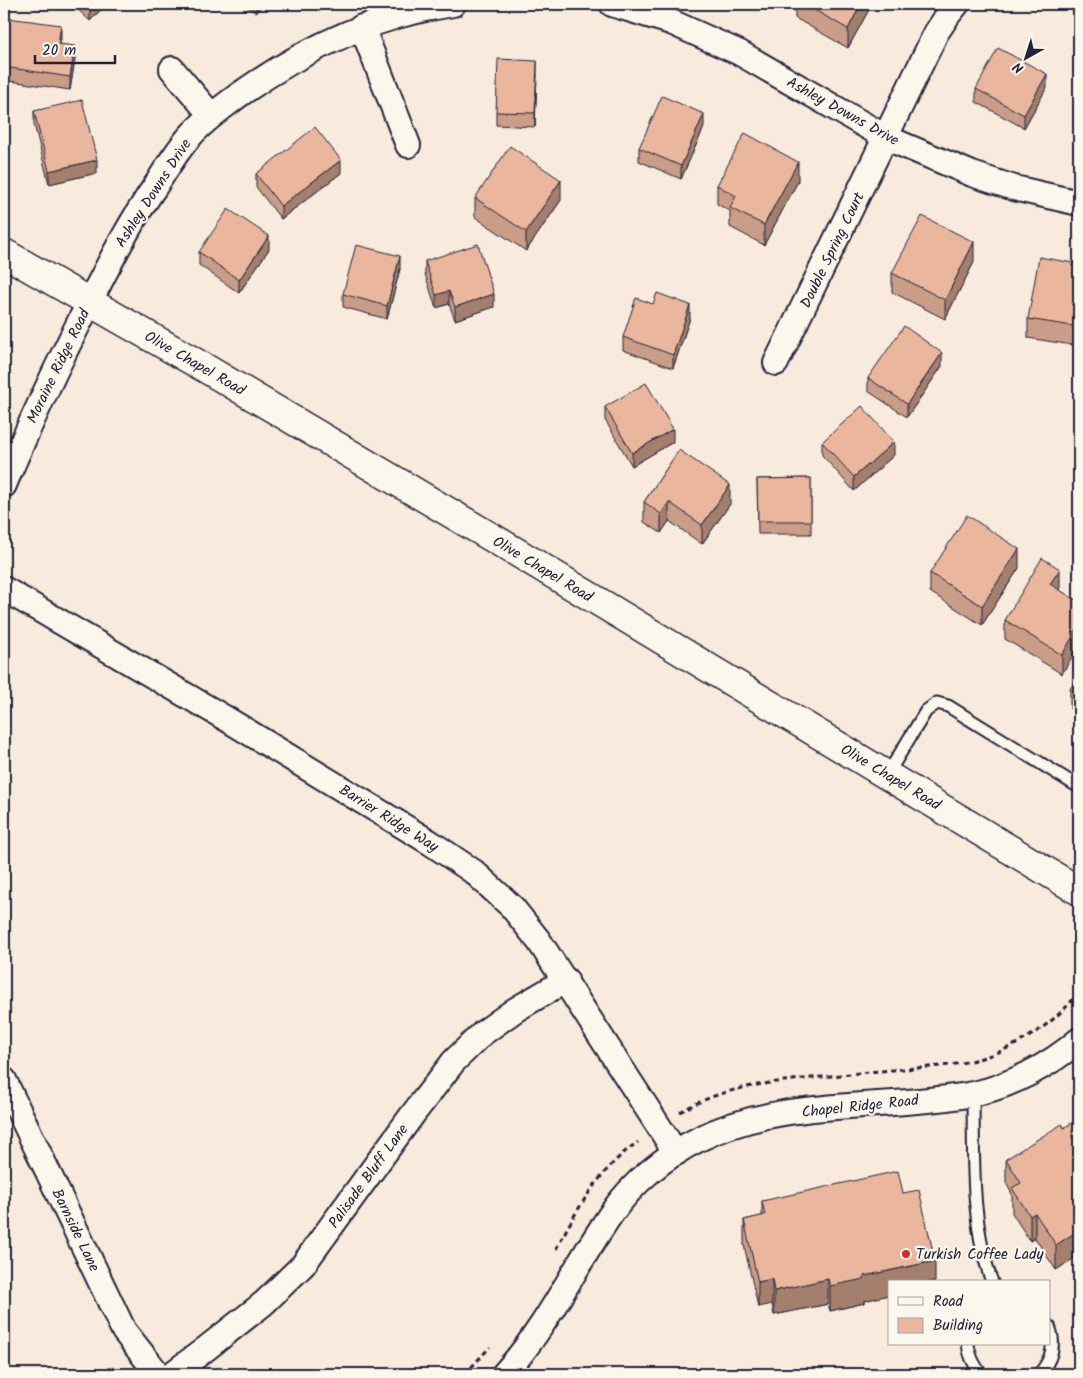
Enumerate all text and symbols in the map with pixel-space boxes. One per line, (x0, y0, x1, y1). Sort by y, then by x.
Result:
scale bar (35, 32, 115, 64)
north arrow (1000, 32, 1050, 82)
text: 20 m (42, 39, 76, 63)
text: N (1008, 56, 1029, 79)
street label: Ashley Downs Drive (782, 71, 903, 153)
street label: Ashley Downs Drive (110, 134, 198, 253)
street label: Double Spring Court (794, 188, 872, 313)
street label: Moraine Ridge Road (21, 305, 97, 428)
street label: Olive Chapel Road (139, 325, 250, 403)
street label: Olive Chapel Road (488, 530, 598, 610)
street label: Olive Chapel Road (836, 738, 946, 818)
street label: Barrier Ridge Way (334, 779, 444, 860)
street label: Chapel Ridge Road (800, 1089, 920, 1125)
street label: Palisade Bluff Lane (323, 1119, 415, 1234)
street label: Barnside Lane (45, 1185, 106, 1276)
place label: Turkish Coffee Lady (916, 1243, 1045, 1267)
marker: Turkish Coffee Lady (900, 1248, 912, 1260)
legend (888, 1280, 1050, 1346)
text: Road (933, 1290, 964, 1314)
text: Building (933, 1314, 983, 1338)

